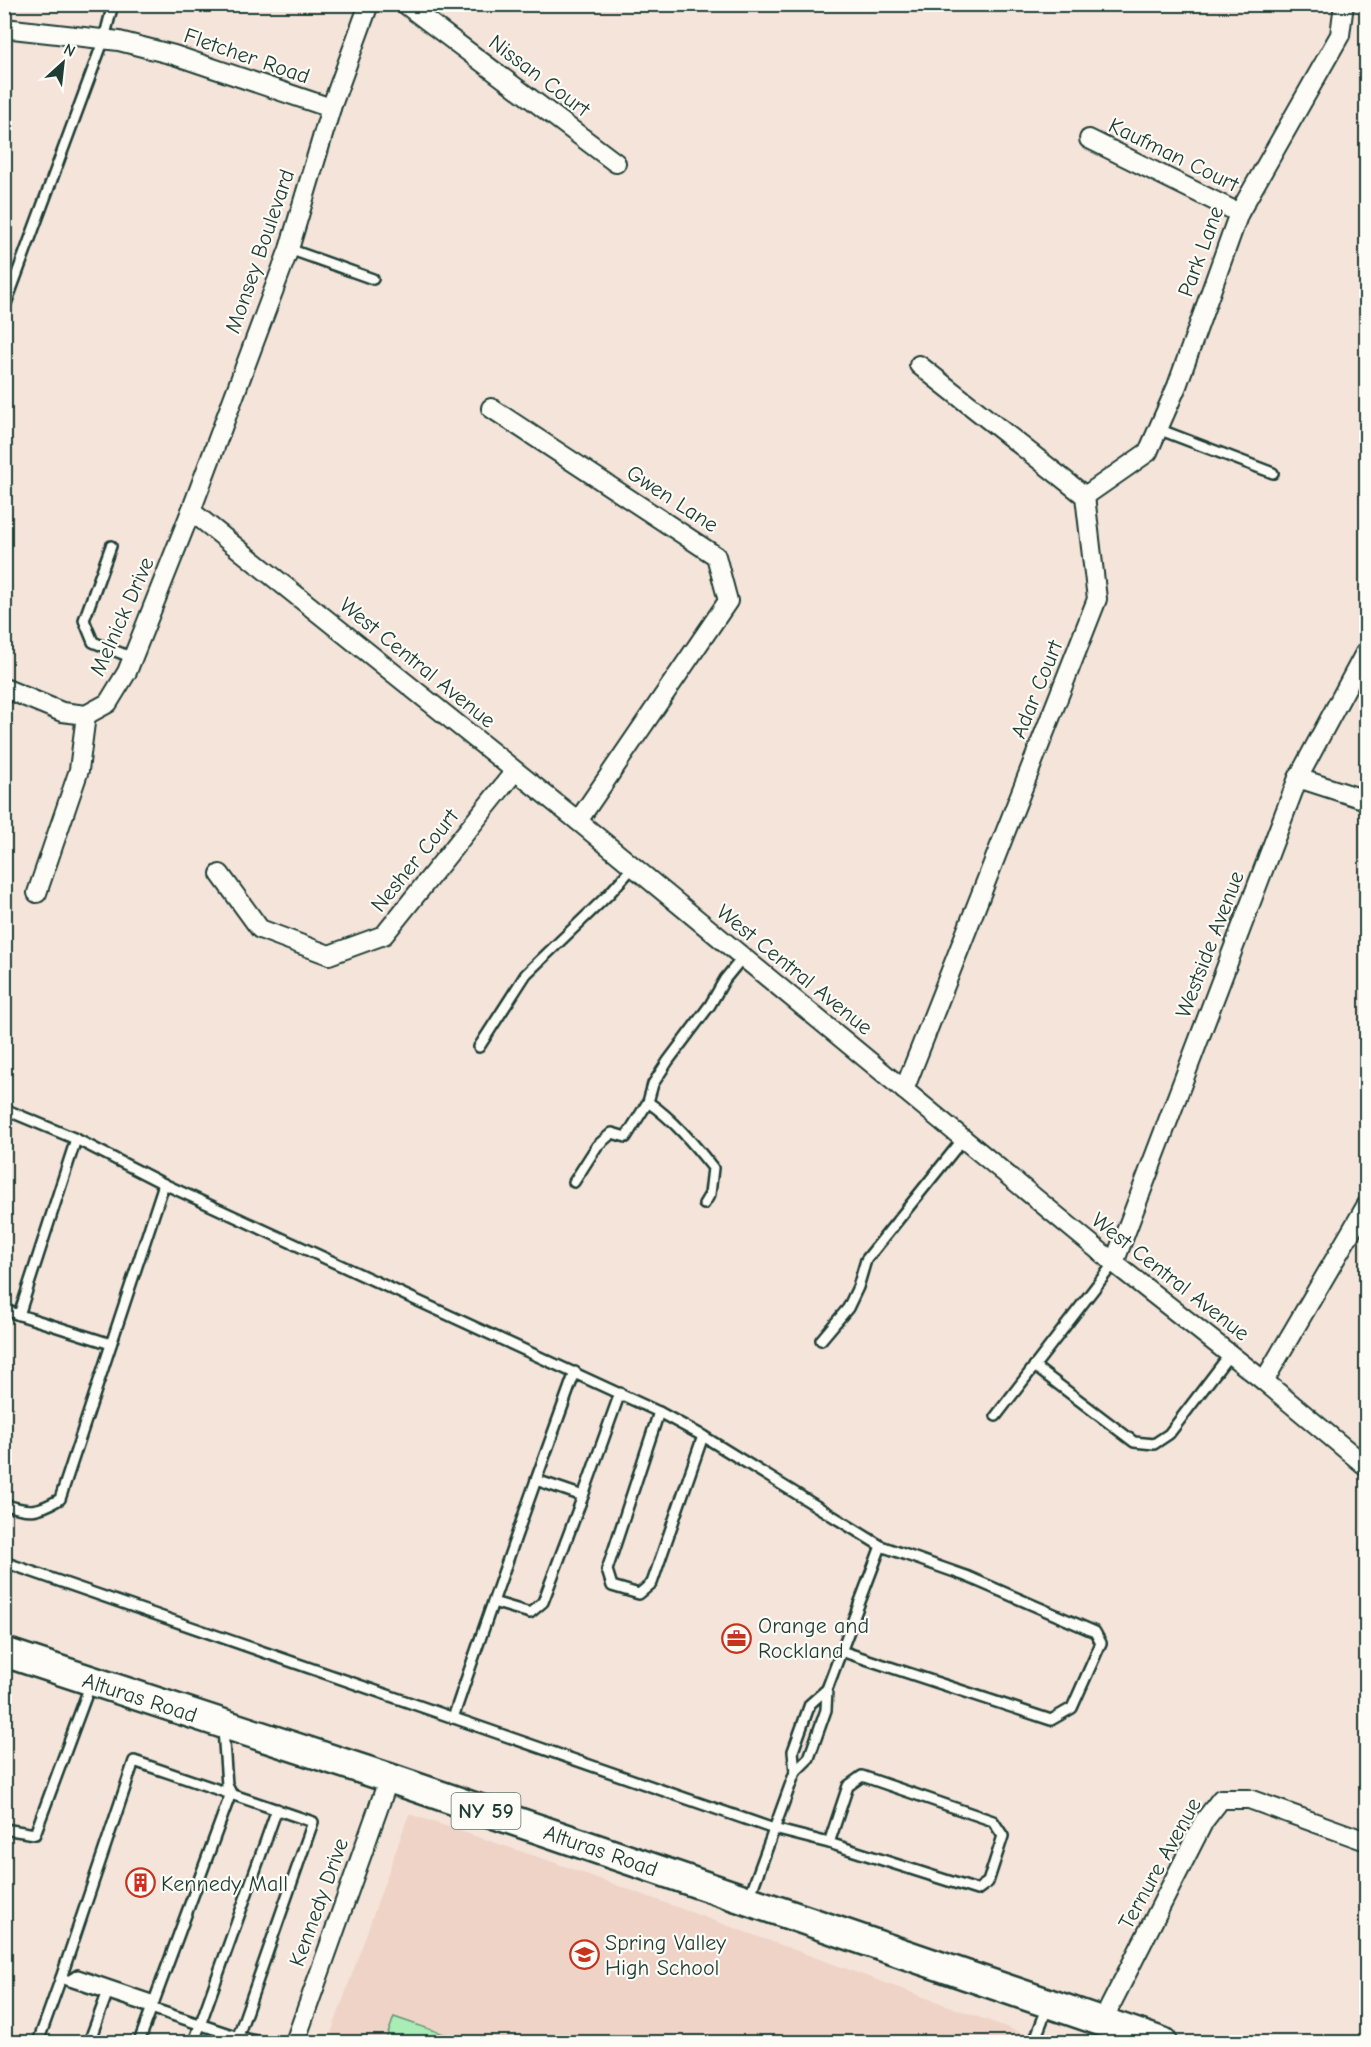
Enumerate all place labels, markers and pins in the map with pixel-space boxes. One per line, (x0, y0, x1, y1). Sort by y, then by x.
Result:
place label: Orange and Rockland (758, 1613, 869, 1664)
office icon: Orange and Rockland (721, 1622, 753, 1654)
building icon: Kennedy Mall (124, 1867, 156, 1899)
place label: Kennedy Mall (161, 1871, 288, 1897)
place label: Spring Valley High School (605, 1930, 726, 1981)
school or university icon: Spring Valley High School (568, 1939, 600, 1971)

